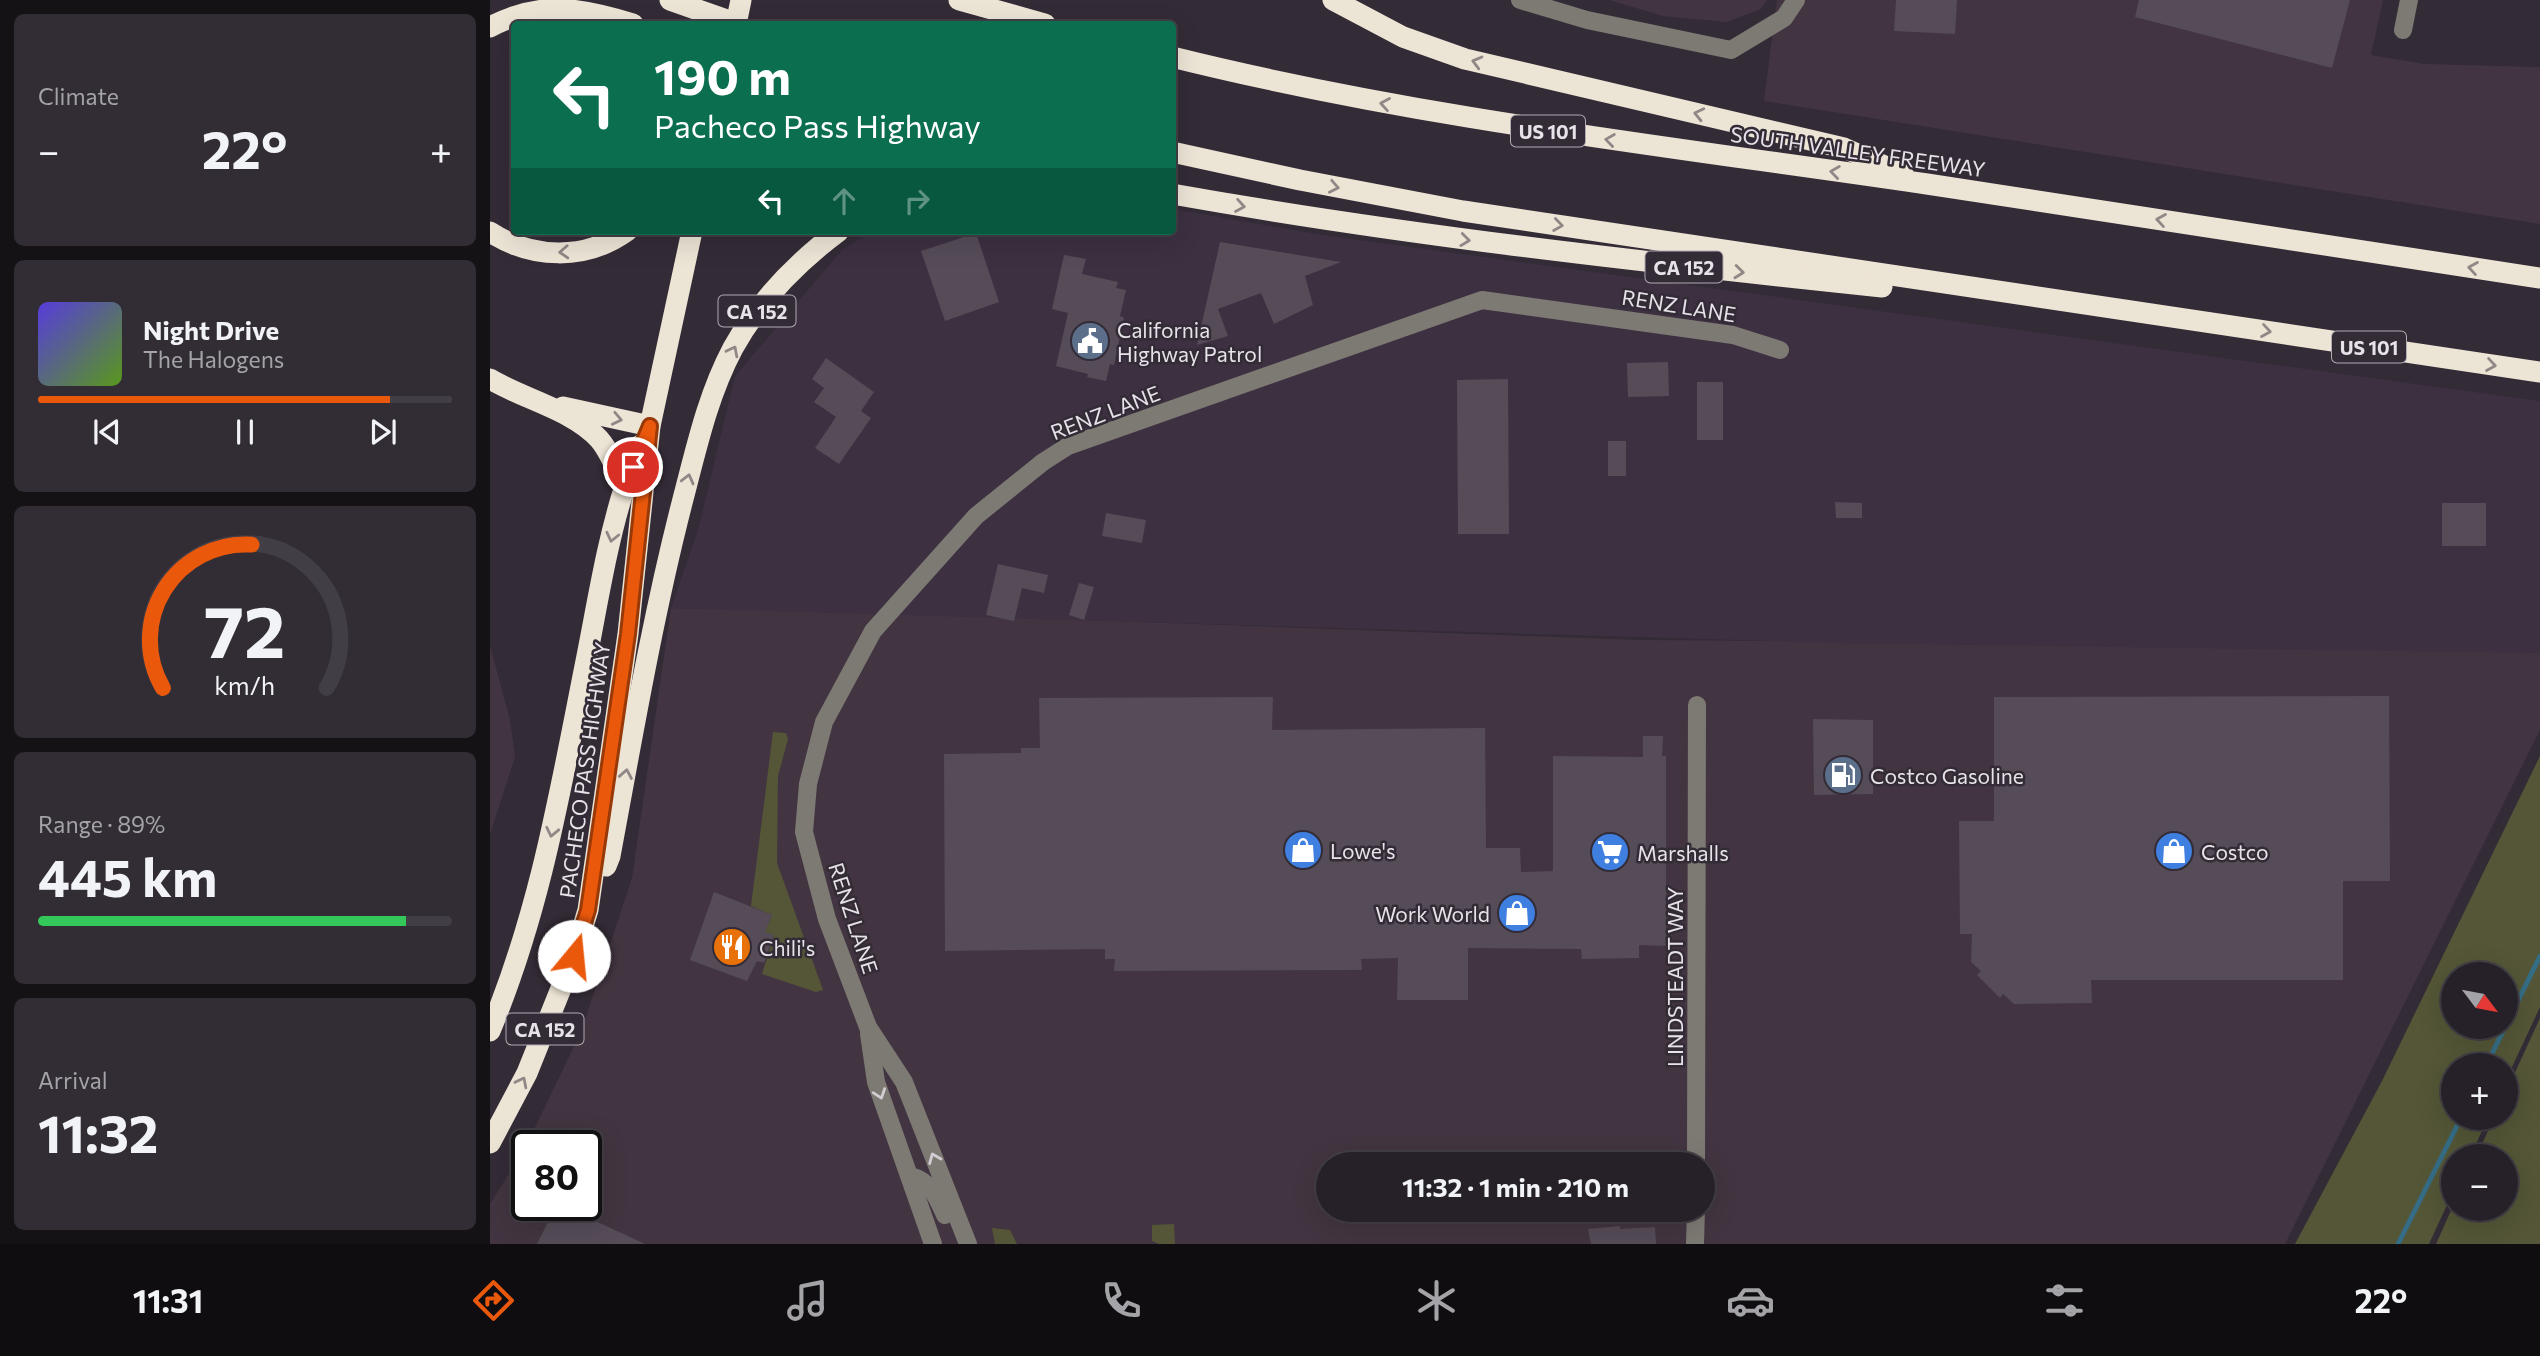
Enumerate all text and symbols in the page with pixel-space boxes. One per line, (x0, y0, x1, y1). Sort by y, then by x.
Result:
text: 190 m (654, 45, 791, 105)
icon: left (539, 49, 630, 140)
one-way arrow (1471, 56, 1483, 70)
text: Climate (38, 82, 119, 110)
one-way arrow (1379, 97, 1391, 112)
text: Pacheco Pass Highway (654, 105, 981, 145)
one-way arrow (1693, 108, 1705, 122)
text: 22° (202, 116, 287, 180)
road number: US 101 (1511, 116, 1585, 146)
street label: SOUTH VALLEY FREEWAY (1729, 121, 1987, 181)
text: − (38, 126, 60, 173)
text: + (430, 126, 452, 173)
one-way arrow (1604, 133, 1616, 148)
one-way arrow (1829, 164, 1841, 179)
one-way arrow (1328, 179, 1340, 194)
icon: left (752, 182, 790, 220)
icon: ahead (825, 182, 863, 220)
icon: right (898, 182, 936, 220)
one-way arrow (1234, 198, 1246, 213)
one-way arrow (2155, 213, 2167, 228)
one-way arrow (1553, 218, 1564, 233)
one-way arrow (1459, 232, 1471, 247)
one-way arrow (558, 245, 569, 260)
road number: CA 152 (1646, 252, 1722, 282)
one-way arrow (2467, 261, 2478, 276)
one-way arrow (1733, 265, 1745, 280)
street label: RENZ LANE (1620, 284, 1738, 326)
road number: CA 152 (719, 296, 796, 326)
text: Night Drive (143, 314, 279, 345)
place label: California Highway Patrol (1117, 317, 1262, 366)
public building icon: California Highway Patrol (1069, 320, 1111, 362)
one-way arrow (2260, 323, 2272, 338)
road number: US 101 (2332, 332, 2406, 362)
text: The Halogens (143, 345, 284, 373)
one-way arrow (724, 346, 738, 358)
one-way arrow (2485, 357, 2497, 372)
street label: RENZ LANE (1047, 380, 1163, 444)
one-way arrow (611, 411, 623, 426)
icon: previous (88, 413, 126, 451)
icon: pause (226, 413, 264, 451)
icon: next (364, 413, 402, 451)
pin (603, 437, 663, 497)
icon: arrive (614, 448, 652, 486)
one-way arrow (680, 474, 694, 486)
one-way arrow (606, 531, 621, 543)
text: 72 (204, 584, 286, 673)
street label: PACHECO PASS HIGHWAY (554, 640, 614, 900)
text: km/h (215, 670, 275, 700)
fuel station icon: Costco Gasoline (1822, 754, 1864, 796)
place label: Costco Gasoline (1870, 763, 2024, 788)
one-way arrow (617, 768, 632, 780)
text: Range · 89% (38, 810, 165, 838)
one-way arrow (546, 826, 560, 838)
shop icon: Lowe's (1282, 829, 1324, 871)
shop icon: Costco (2153, 830, 2195, 872)
supermarket icon: Marshalls (1589, 831, 1631, 873)
place label: Lowe's (1330, 838, 1396, 863)
place label: Costco (2201, 839, 2269, 864)
place label: Marshalls (1637, 840, 1729, 865)
text: 445 km (38, 844, 217, 908)
street label: RENZ LANE (824, 859, 884, 977)
street label: LINDSTEADT WAY (1662, 887, 1687, 1067)
shop icon: Work World (1496, 892, 1538, 934)
place label: Work World (1375, 901, 1490, 926)
position arrow (537, 919, 611, 993)
restaurant icon: Chili's (711, 926, 753, 968)
place label: Chili's (759, 935, 815, 960)
north arrow (2441, 962, 2518, 1040)
map controls (2441, 962, 2518, 1221)
road number: CA 152 (506, 1014, 584, 1044)
button: + (2441, 1053, 2518, 1130)
text: Arrival (38, 1066, 108, 1094)
one-way arrow (514, 1077, 528, 1090)
one-way arrow (872, 1087, 886, 1099)
text: 11:32 (38, 1100, 158, 1164)
speed limit sign: 80 (511, 1130, 602, 1221)
button: − (2441, 1144, 2518, 1221)
one-way arrow (929, 1152, 943, 1164)
text: 11:32 · 1 min · 210 m (1402, 1171, 1629, 1202)
icon: directions (469, 1276, 518, 1325)
icon: music (783, 1276, 832, 1325)
icon: phone (1097, 1276, 1146, 1325)
icon: climate (1412, 1276, 1461, 1325)
icon: car (1726, 1276, 1775, 1325)
icon: filters (2040, 1276, 2089, 1325)
text: 11:31 (133, 1280, 203, 1320)
text: 22° (2355, 1280, 2407, 1320)

